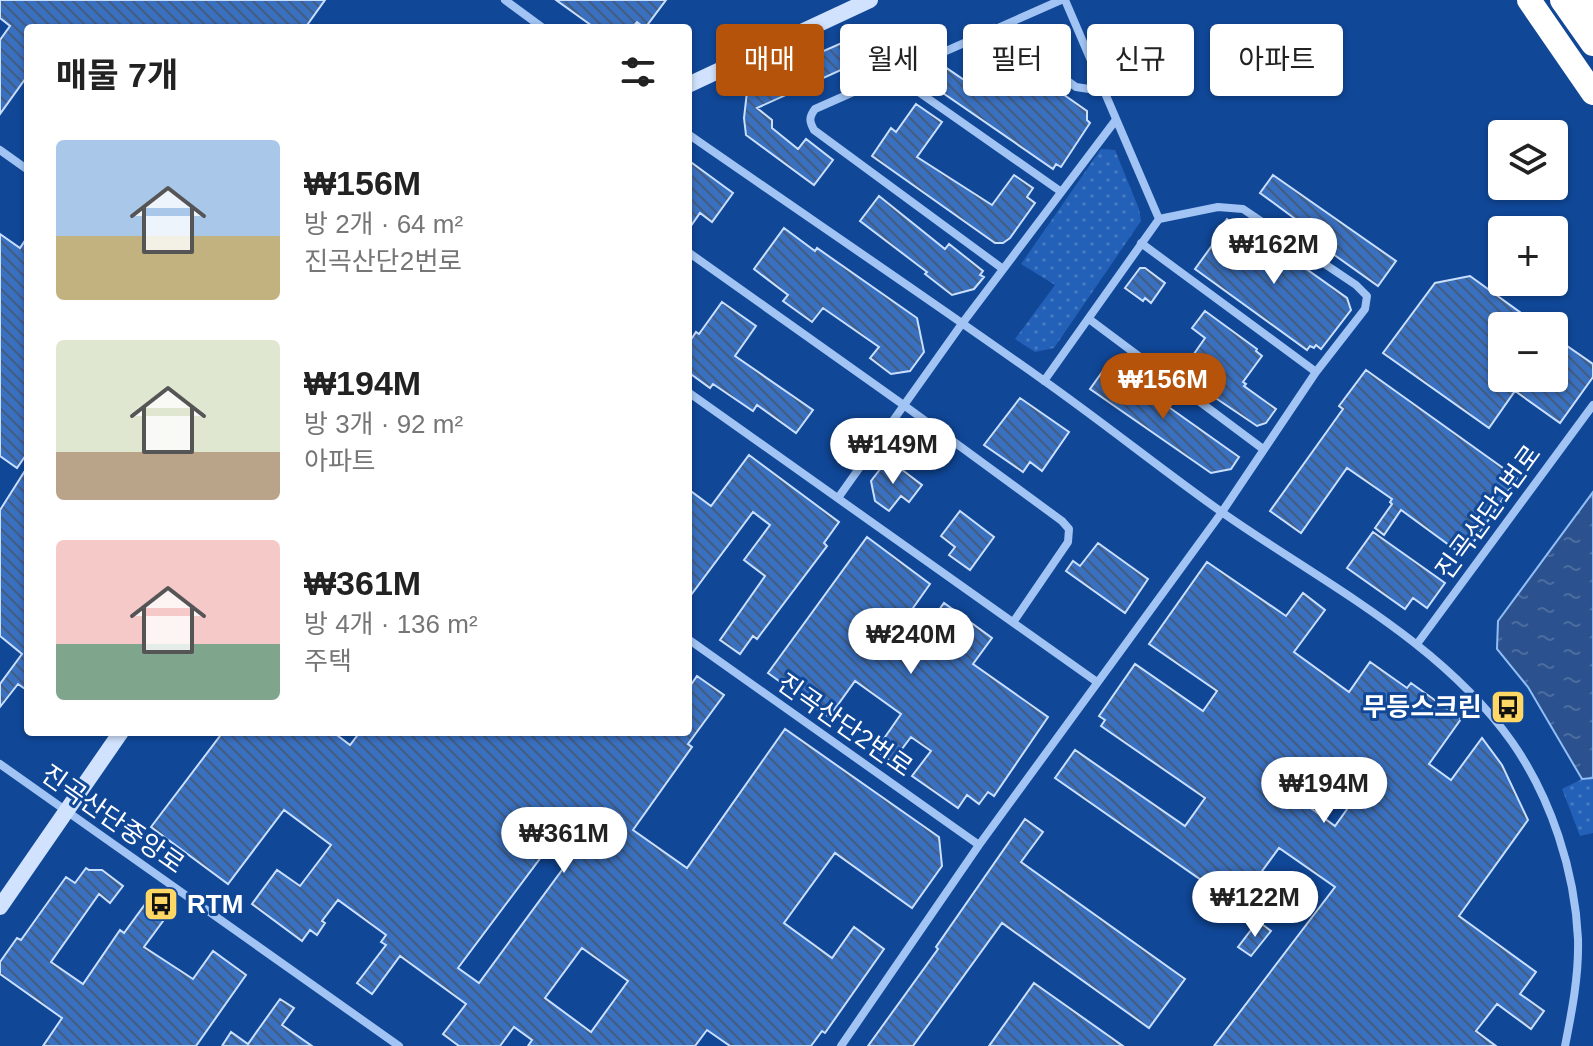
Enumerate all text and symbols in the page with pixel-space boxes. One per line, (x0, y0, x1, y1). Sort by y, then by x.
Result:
chip: 매매 (716, 24, 824, 96)
chip: 월세 (840, 24, 947, 96)
chip: 필터 (963, 24, 1071, 96)
chip: 신규 (1087, 24, 1194, 96)
chip: 아파트 (1210, 24, 1343, 96)
icon: filters (616, 50, 660, 94)
text: 매물 7개 (56, 56, 178, 94)
map controls (1488, 120, 1568, 392)
button: layers (1488, 120, 1568, 200)
text: ₩156M (304, 164, 421, 202)
icon: home (120, 172, 216, 268)
text: 방 2개 · 64 m² (304, 209, 463, 239)
button: + (1488, 216, 1568, 296)
pin: ₩162M (1218, 218, 1330, 286)
text: ₩162M (1229, 229, 1319, 259)
text: 진곡산단2번로 (304, 246, 462, 276)
button: − (1488, 312, 1568, 392)
pin: ₩156M (1107, 353, 1219, 421)
text: ₩194M (304, 364, 421, 402)
text: ₩156M (1118, 364, 1208, 394)
icon: home (120, 372, 216, 468)
text: 방 3개 · 92 m² (304, 409, 463, 439)
pin: ₩149M (837, 418, 949, 486)
text: ₩149M (848, 429, 938, 459)
street label: 진곡산단1번로 (1429, 439, 1547, 585)
text: 아파트 (304, 446, 376, 476)
text: ₩361M (304, 564, 421, 602)
icon: home (120, 572, 216, 668)
pin: ₩240M (855, 608, 967, 676)
text: 방 4개 · 136 m² (304, 609, 478, 639)
text: ₩240M (866, 619, 956, 649)
text: 주택 (304, 646, 352, 676)
street label: 진곡산단2번로 (772, 667, 918, 783)
bus stop icon: 무등스크린 (1489, 688, 1527, 726)
place label: 무등스크린 (1362, 692, 1482, 722)
pin: ₩194M (1268, 757, 1380, 825)
street label: 진곡산단중앙로 (36, 759, 190, 879)
text: ₩194M (1279, 768, 1369, 798)
pin: ₩361M (508, 807, 620, 875)
text: ₩361M (519, 818, 609, 848)
pin: ₩122M (1199, 871, 1311, 939)
text: ₩122M (1210, 882, 1300, 912)
bus stop icon: RTM (142, 885, 180, 923)
place label: RTM (187, 889, 243, 919)

